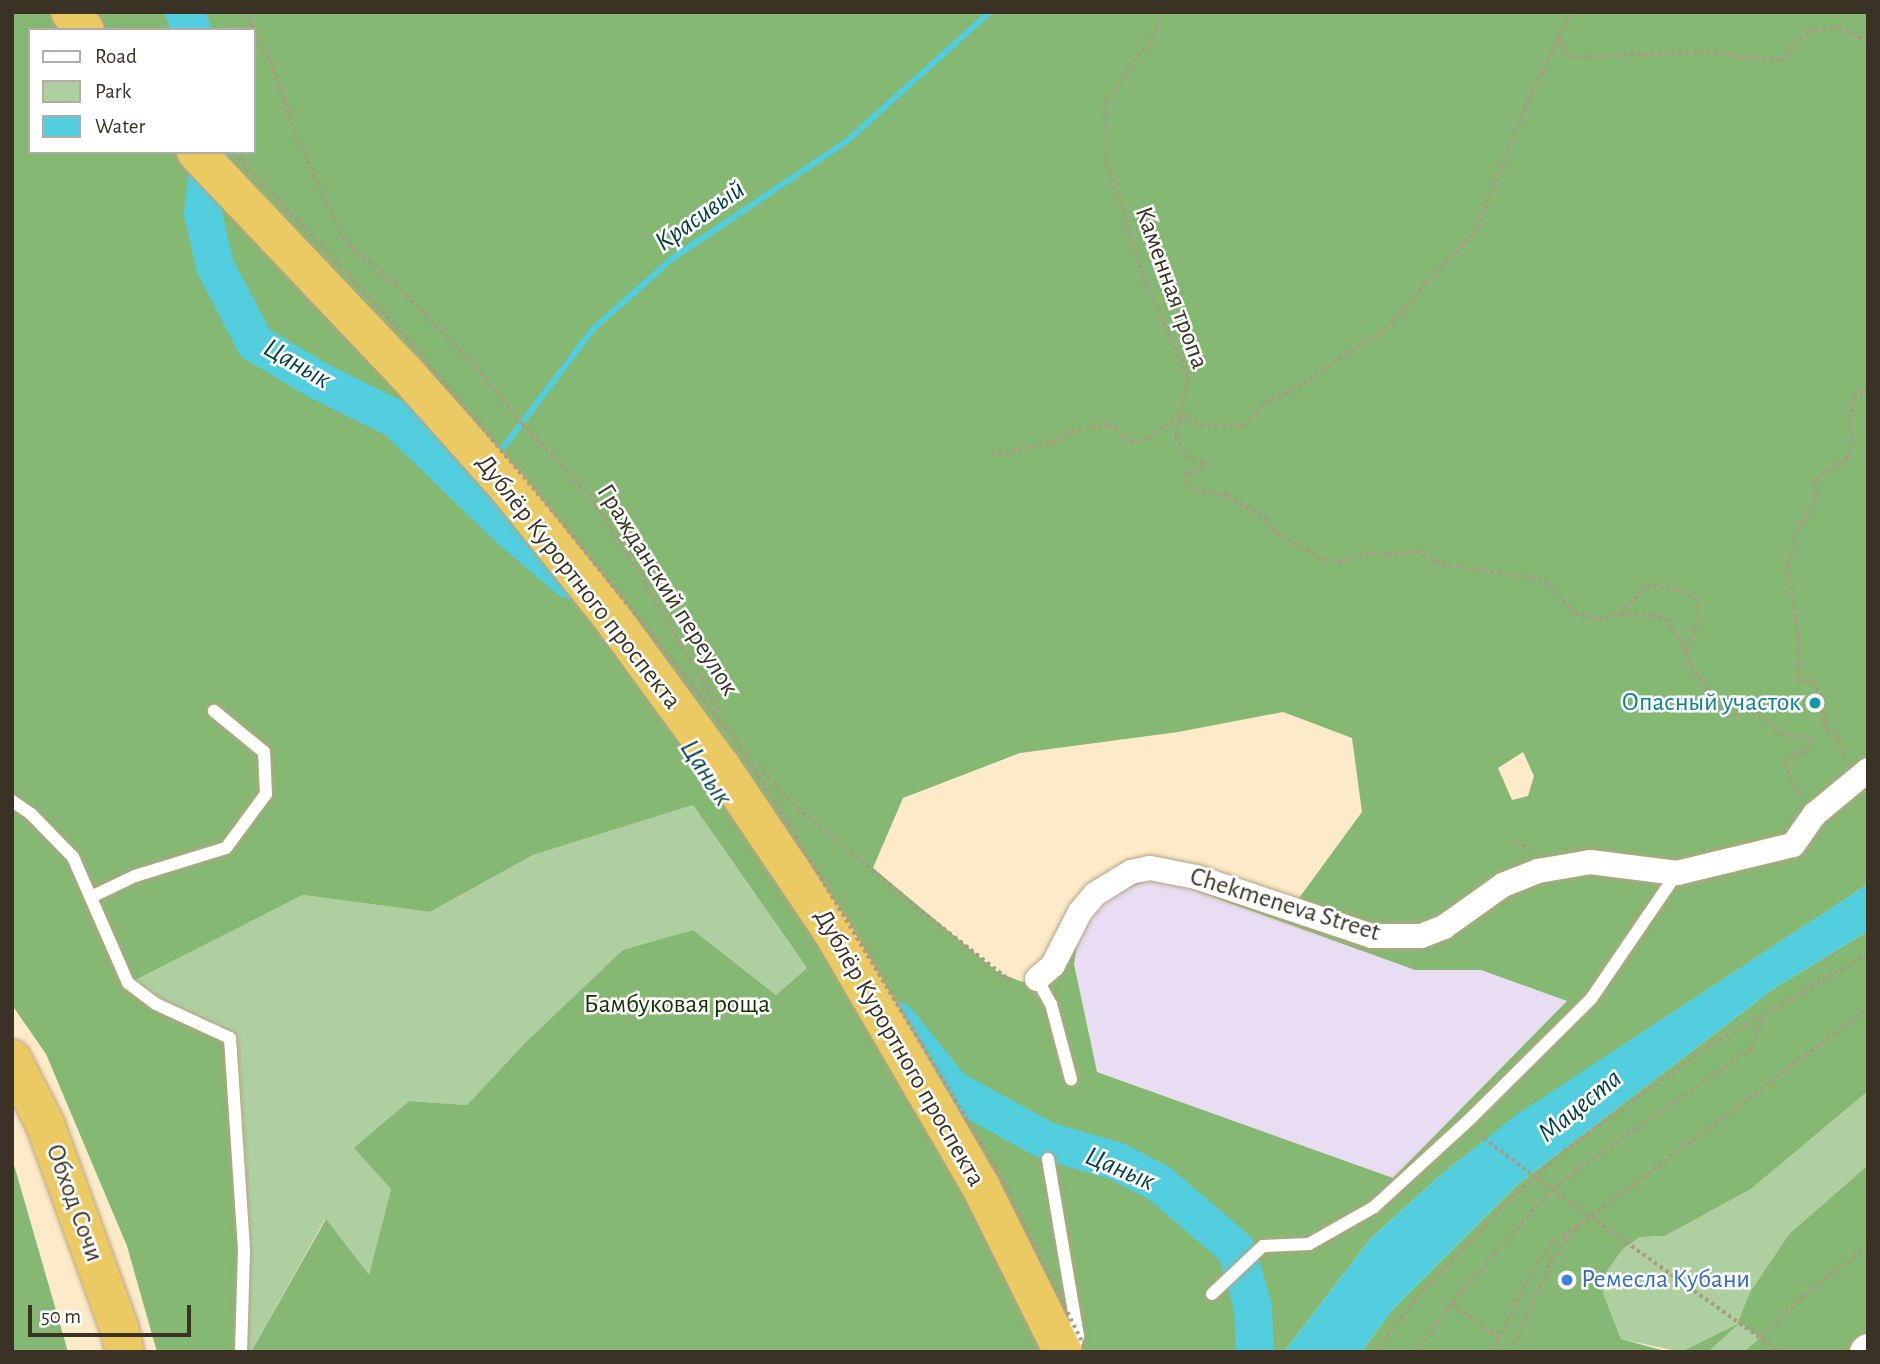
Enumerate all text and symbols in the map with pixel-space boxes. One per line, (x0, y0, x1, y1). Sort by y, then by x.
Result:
legend (28, 28, 256, 154)
text: Road (95, 46, 137, 67)
text: Park (95, 81, 131, 102)
text: Water (95, 116, 145, 137)
water label: Красивый (649, 173, 751, 259)
street label: Каменная тропа (1127, 203, 1215, 373)
water label: Цанык (257, 331, 337, 397)
street label: Дублёр Курортного проспекта (469, 448, 687, 716)
street label: Гражданский переулок (589, 478, 745, 702)
place label: Опасный участок (1621, 687, 1801, 719)
marker: Опасный участок (1807, 695, 1823, 711)
water label: Цанык (672, 733, 740, 813)
street label: Chekmeneva Street (1186, 861, 1384, 949)
street label: Дублёр Курортного проспекта (807, 904, 991, 1192)
park label: Бамбуковая роща (584, 989, 770, 1021)
water label: Мацеста (1531, 1062, 1629, 1150)
water label: Цанык (1080, 1139, 1160, 1199)
street label: Обход Сочи (38, 1140, 110, 1266)
place label: Ремесла Кубани (1581, 1264, 1750, 1296)
marker: Ремесла Кубани (1559, 1272, 1575, 1288)
scale bar (32, 1290, 194, 1334)
text: 50 m (41, 1306, 81, 1327)

